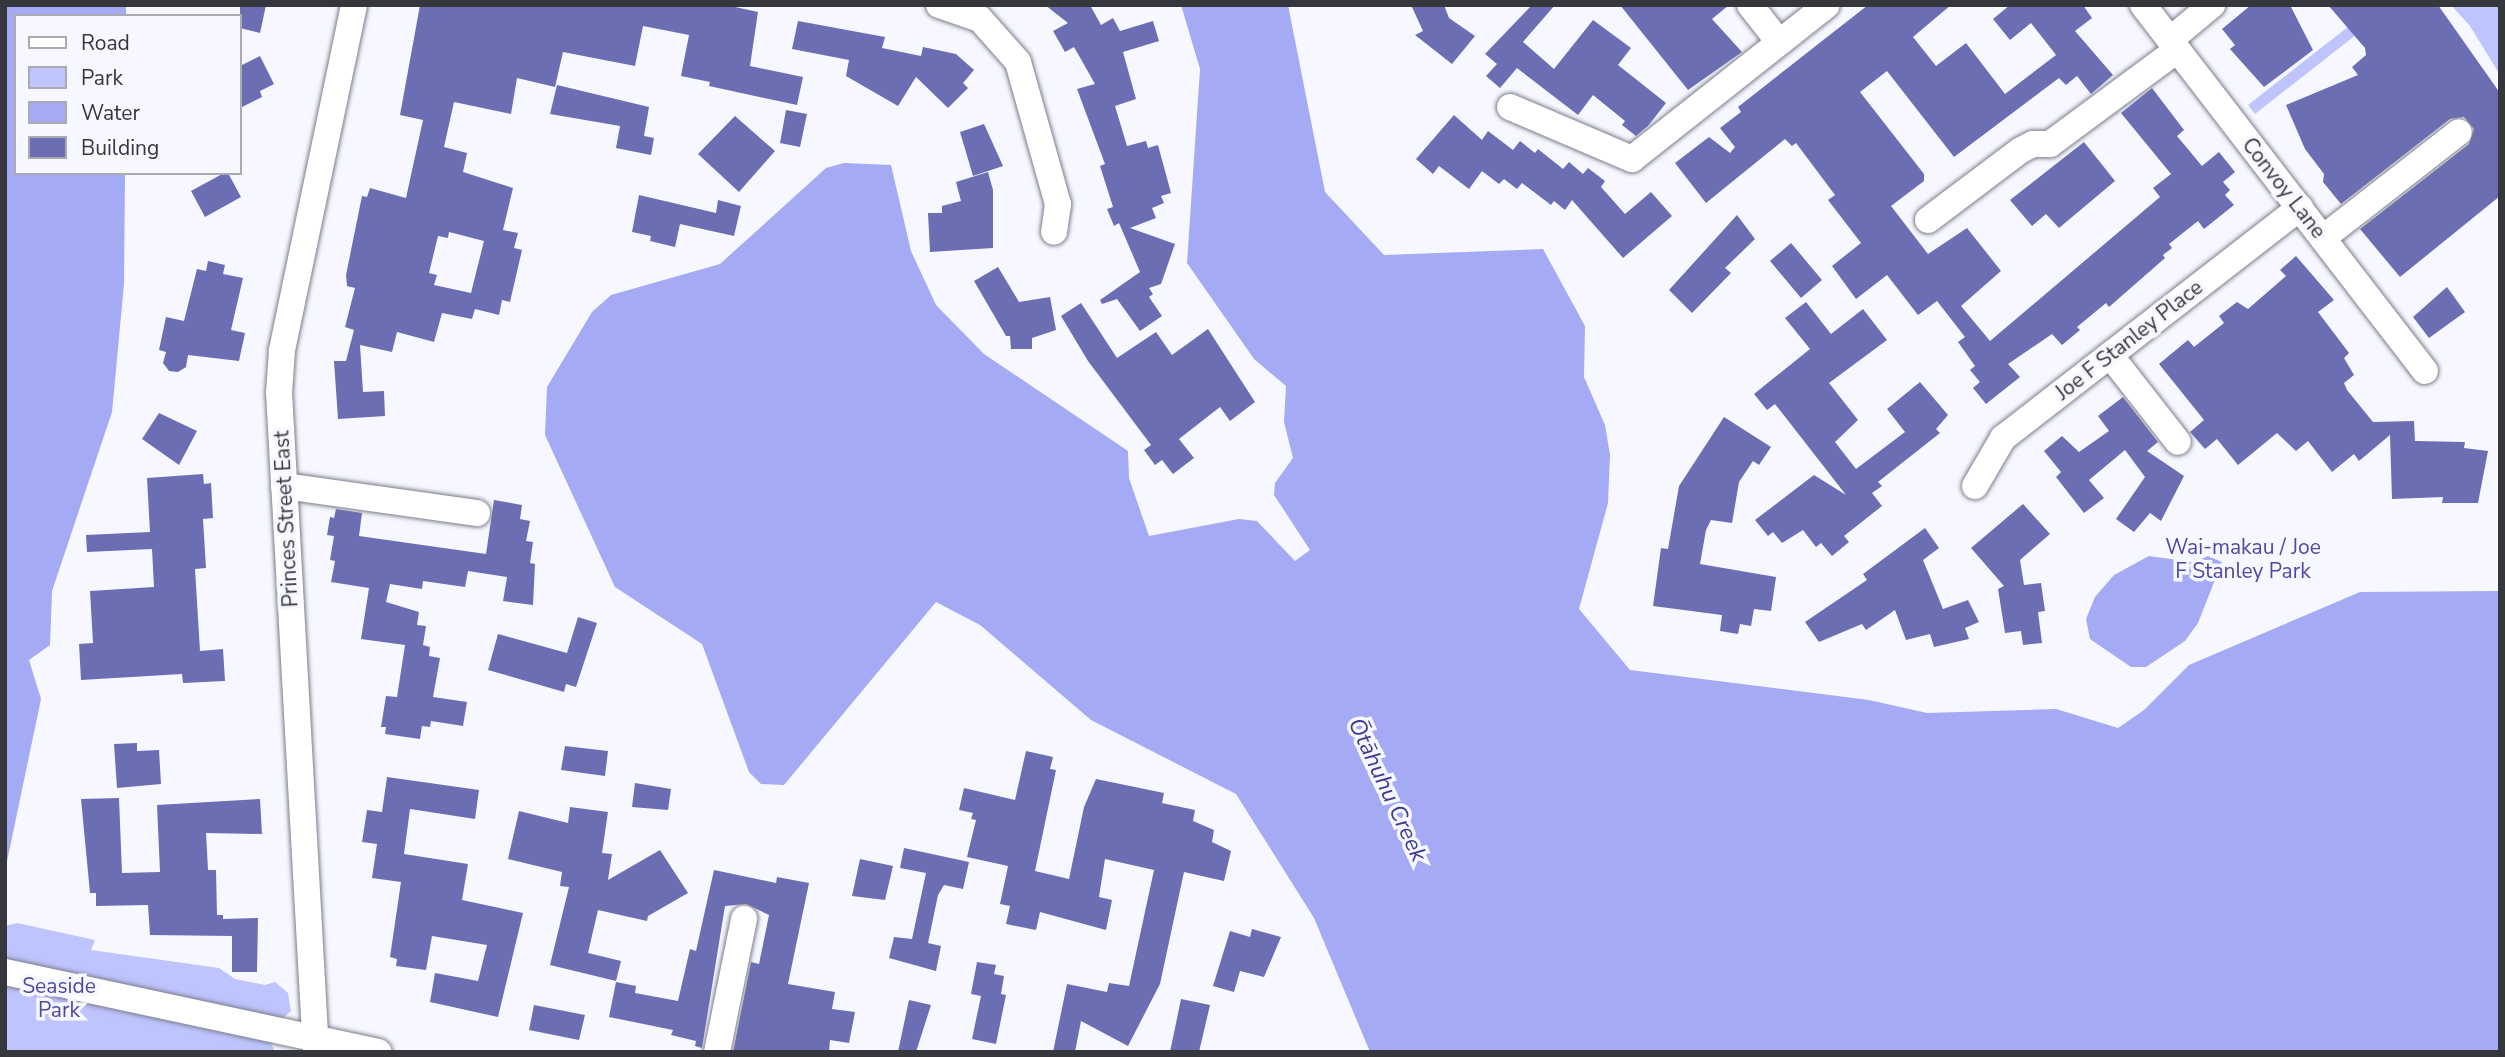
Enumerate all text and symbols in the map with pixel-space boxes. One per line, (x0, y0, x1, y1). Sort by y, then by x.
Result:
legend (14, 14, 242, 175)
text: Road (81, 29, 130, 57)
text: Park (81, 64, 123, 92)
text: Water (81, 99, 140, 127)
street label: Convoy Lane (2237, 133, 2331, 243)
text: Building (81, 134, 159, 162)
street label: Joe F Stanley Place (2050, 275, 2208, 405)
street label: Princes Street East (269, 430, 303, 608)
park label: Wai-makau / Joe F Stanley Park (2165, 534, 2321, 584)
water label: Ōtāhuhu Creek (1342, 714, 1432, 866)
park label: Seaside Park (22, 973, 96, 1023)

